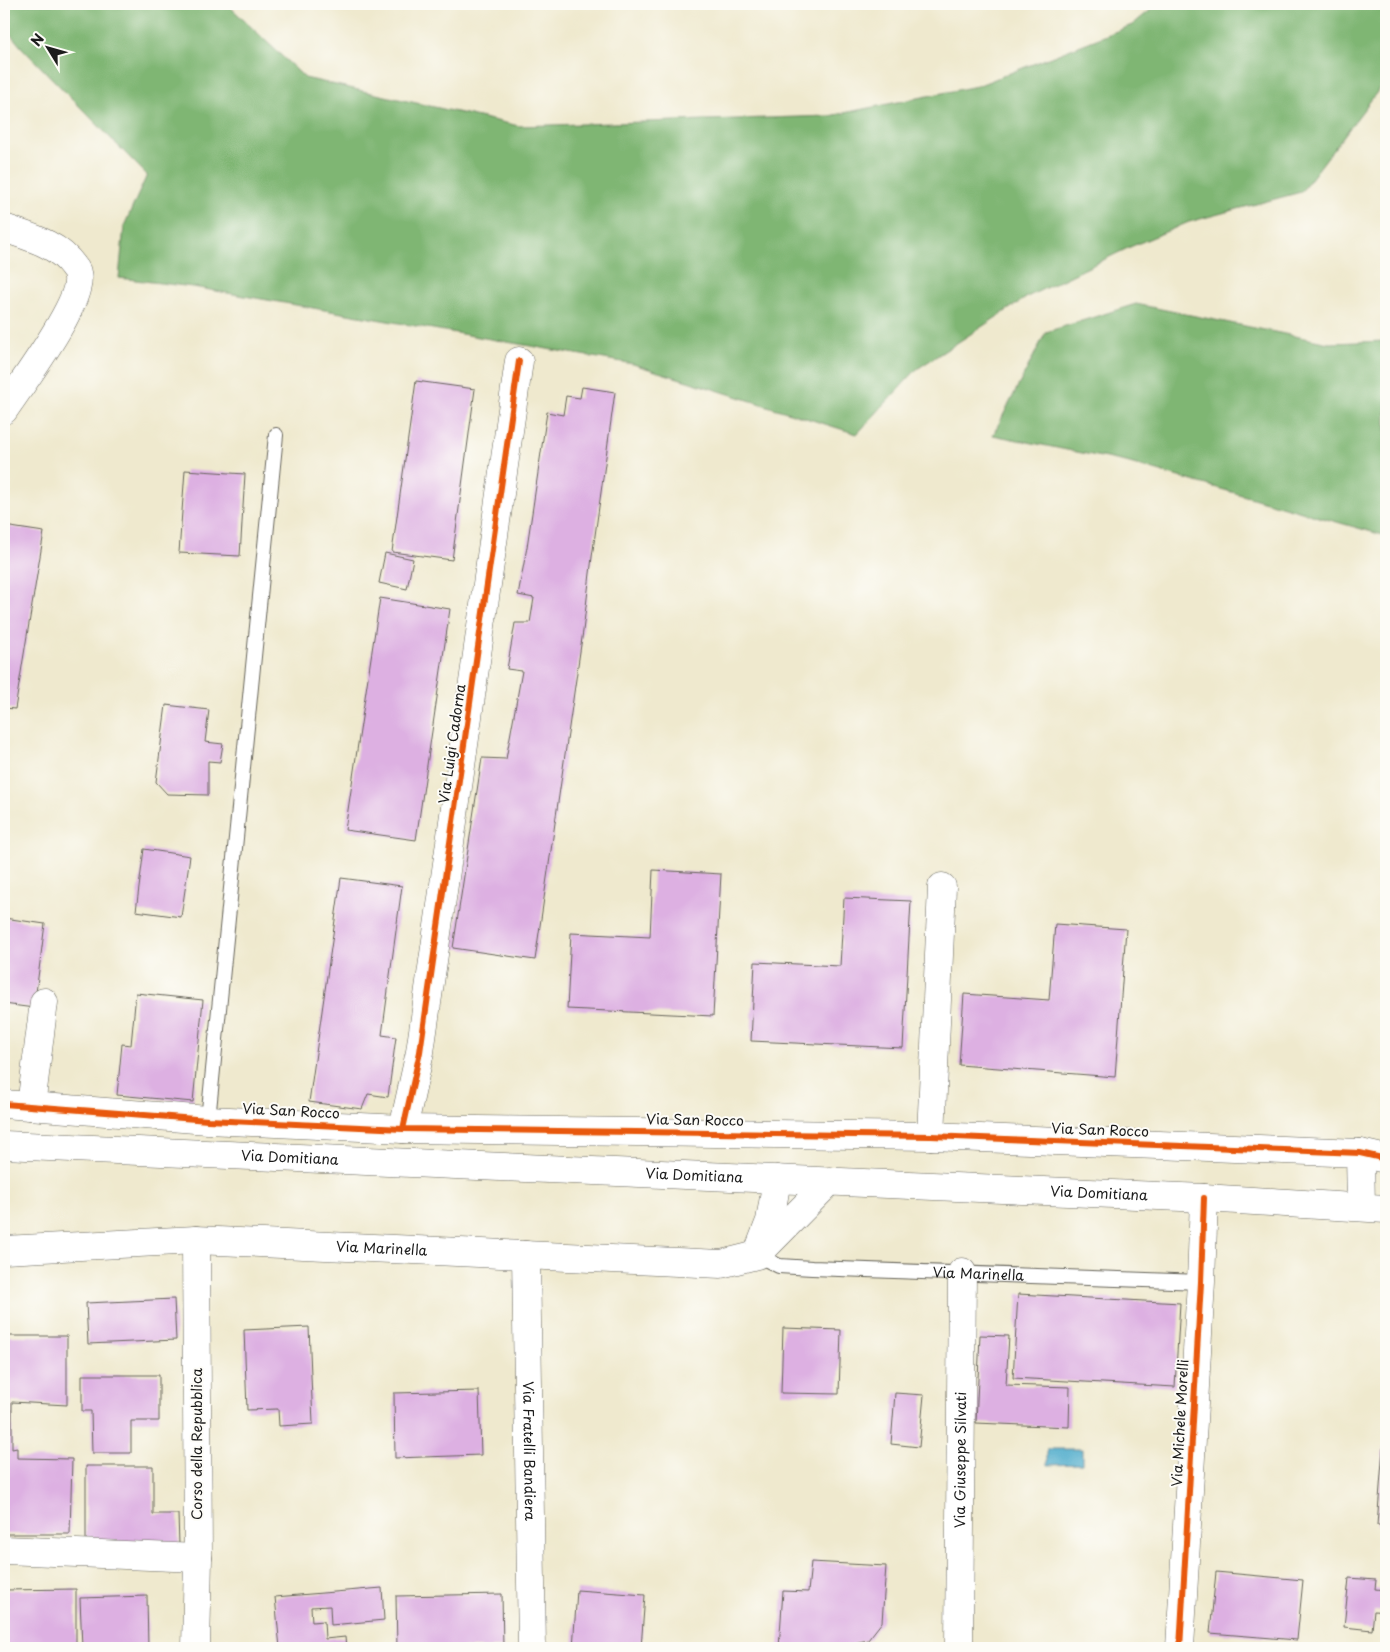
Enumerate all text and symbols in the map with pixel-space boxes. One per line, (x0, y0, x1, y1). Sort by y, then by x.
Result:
north arrow (22, 22, 72, 72)
text: N (25, 29, 49, 51)
street label: Via Luigi Cadorna (433, 682, 470, 805)
street label: Via San Rocco (242, 1097, 341, 1124)
street label: Via San Rocco (646, 1108, 744, 1131)
street label: Via San Rocco (1051, 1117, 1149, 1142)
street label: Via Domitiana (240, 1144, 339, 1170)
street label: Via Domitiana (645, 1162, 744, 1188)
street label: Via Domitiana (1050, 1180, 1148, 1206)
street label: Via Marinella (335, 1235, 428, 1261)
street label: Via Marinella (932, 1261, 1025, 1286)
street label: Via Michele Morelli (1166, 1359, 1193, 1487)
street label: Corso della Repubblica (186, 1368, 207, 1520)
street label: Via Fratelli Bandiera (518, 1381, 541, 1522)
street label: Via Giuseppe Silvati (949, 1392, 971, 1528)

